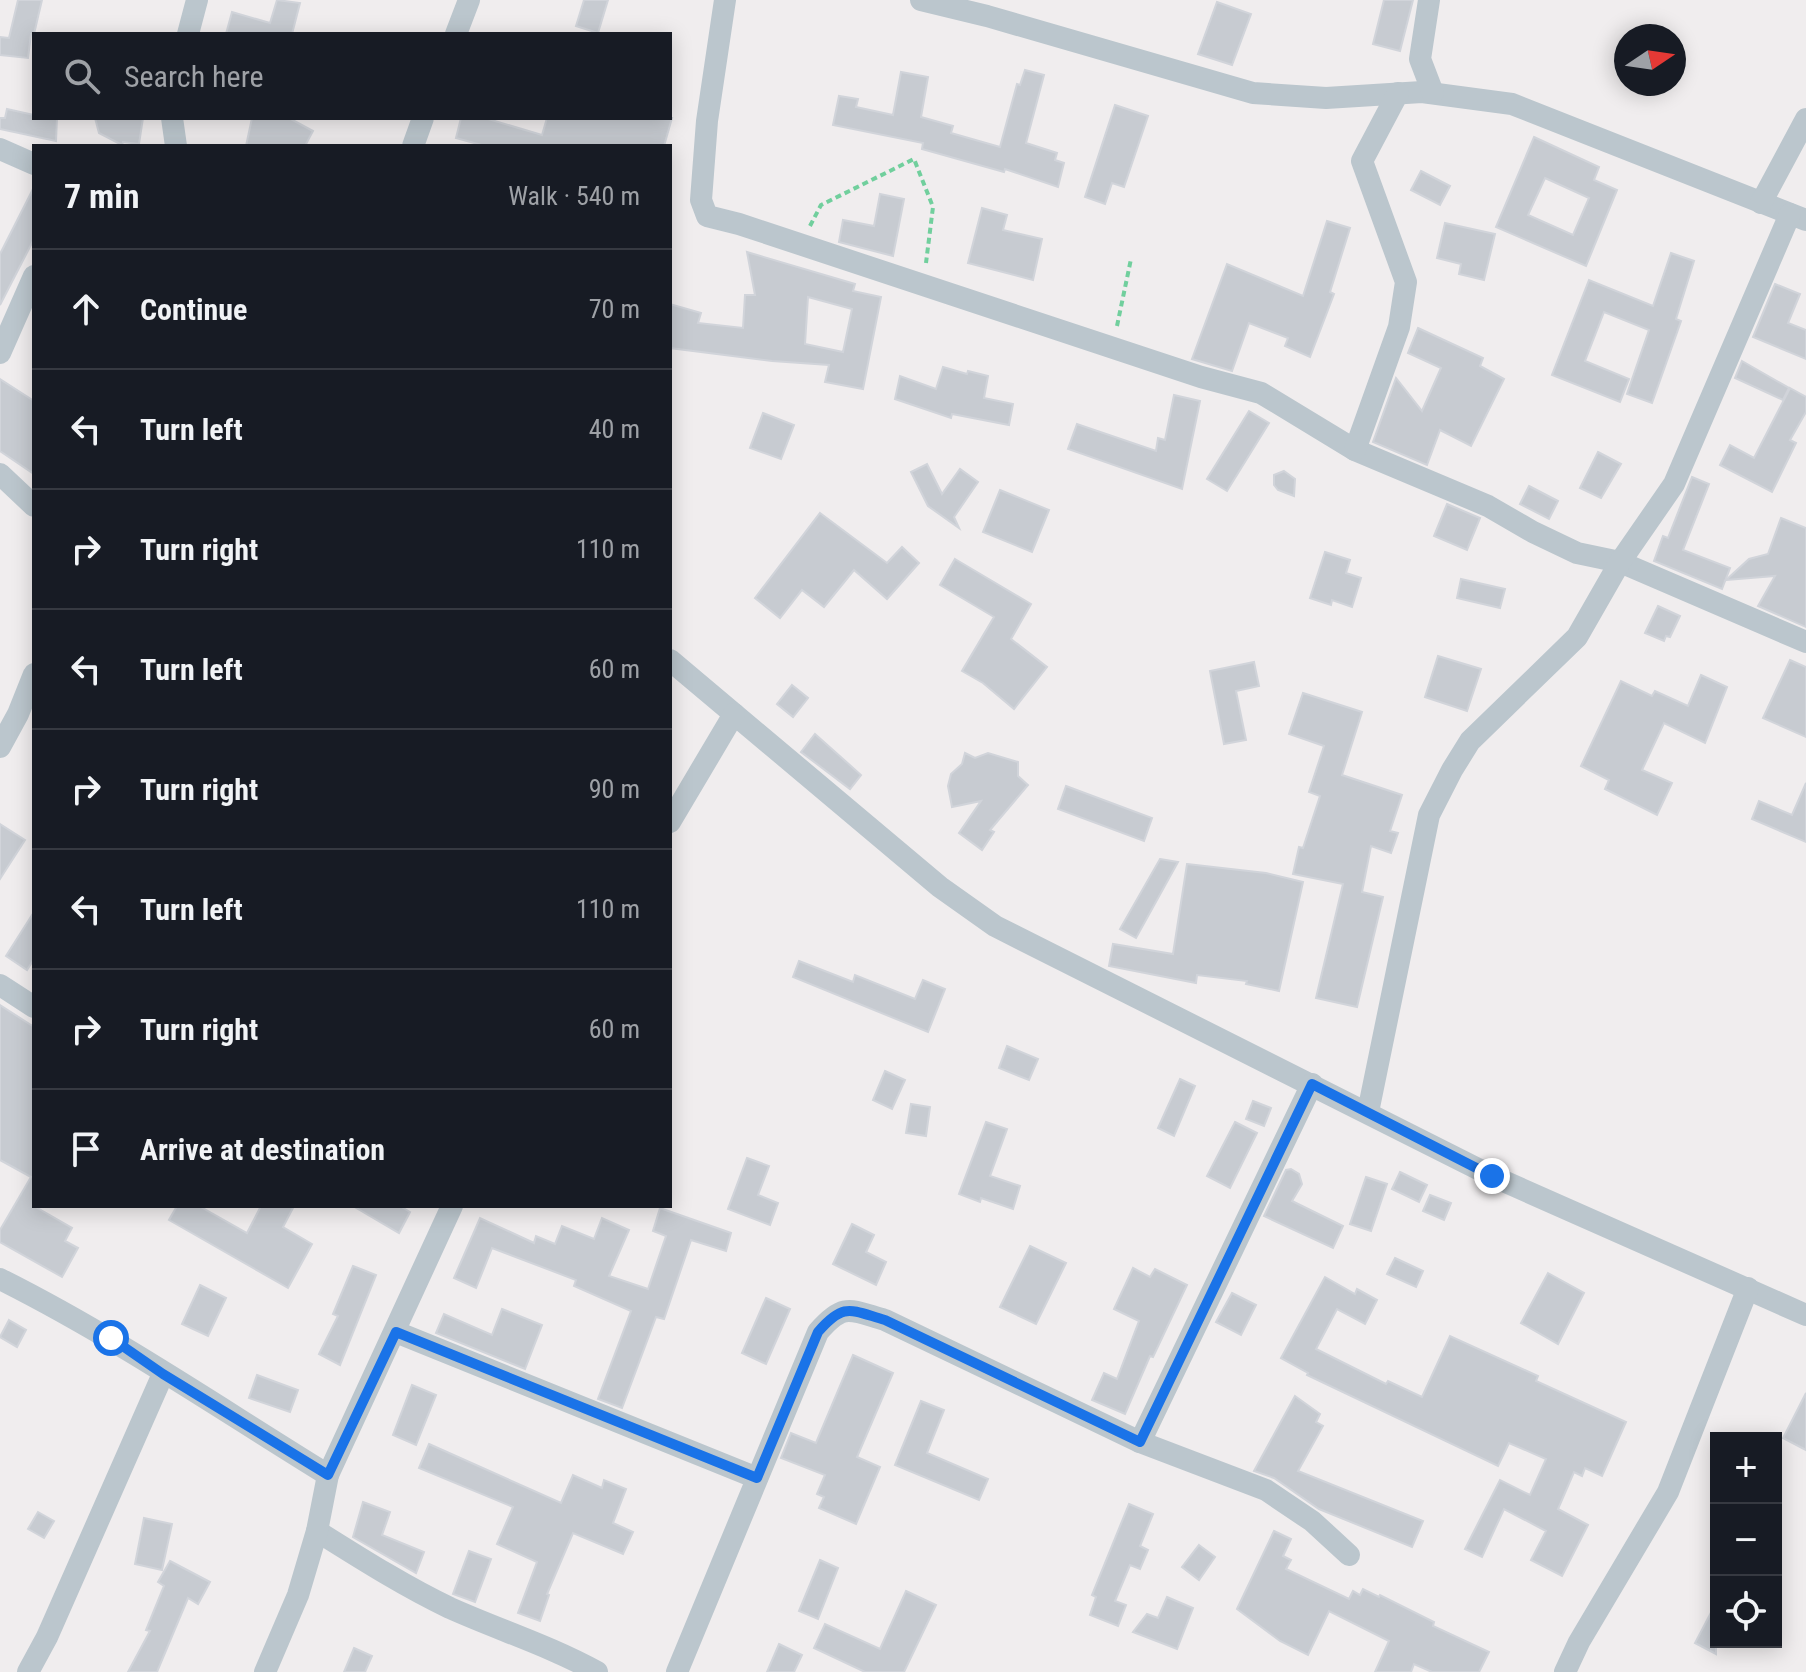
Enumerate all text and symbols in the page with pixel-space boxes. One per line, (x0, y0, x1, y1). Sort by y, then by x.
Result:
north arrow (1614, 24, 1686, 96)
search box (32, 32, 672, 120)
icon: search (60, 54, 104, 98)
text: Search here (124, 59, 264, 94)
text: 7 min (64, 176, 140, 216)
text: Walk · 540 m (508, 181, 640, 211)
icon: ahead (64, 287, 108, 331)
text: Continue (140, 292, 247, 327)
text: 70 m (589, 294, 640, 324)
icon: left (64, 407, 108, 451)
text: Turn left (140, 412, 243, 447)
text: 40 m (589, 414, 640, 444)
icon: right (64, 527, 108, 571)
text: Turn right (140, 532, 258, 567)
text: 110 m (576, 534, 640, 564)
icon: left (64, 647, 108, 691)
text: Turn left (140, 652, 243, 687)
text: 60 m (589, 654, 640, 684)
icon: right (64, 767, 108, 811)
text: Turn right (140, 772, 258, 807)
text: 90 m (589, 774, 640, 804)
icon: left (64, 887, 108, 931)
text: Turn left (140, 892, 243, 927)
text: 110 m (576, 894, 640, 924)
icon: right (64, 1007, 108, 1051)
text: Turn right (140, 1012, 258, 1047)
text: 60 m (589, 1014, 640, 1044)
icon: arrive (64, 1127, 108, 1171)
text: Arrive at destination (140, 1132, 385, 1167)
route end (1474, 1158, 1510, 1194)
route start (93, 1320, 129, 1356)
map controls (1710, 1432, 1782, 1648)
button: + (1710, 1432, 1782, 1504)
button: − (1710, 1504, 1782, 1576)
button: locate (1710, 1576, 1782, 1648)

